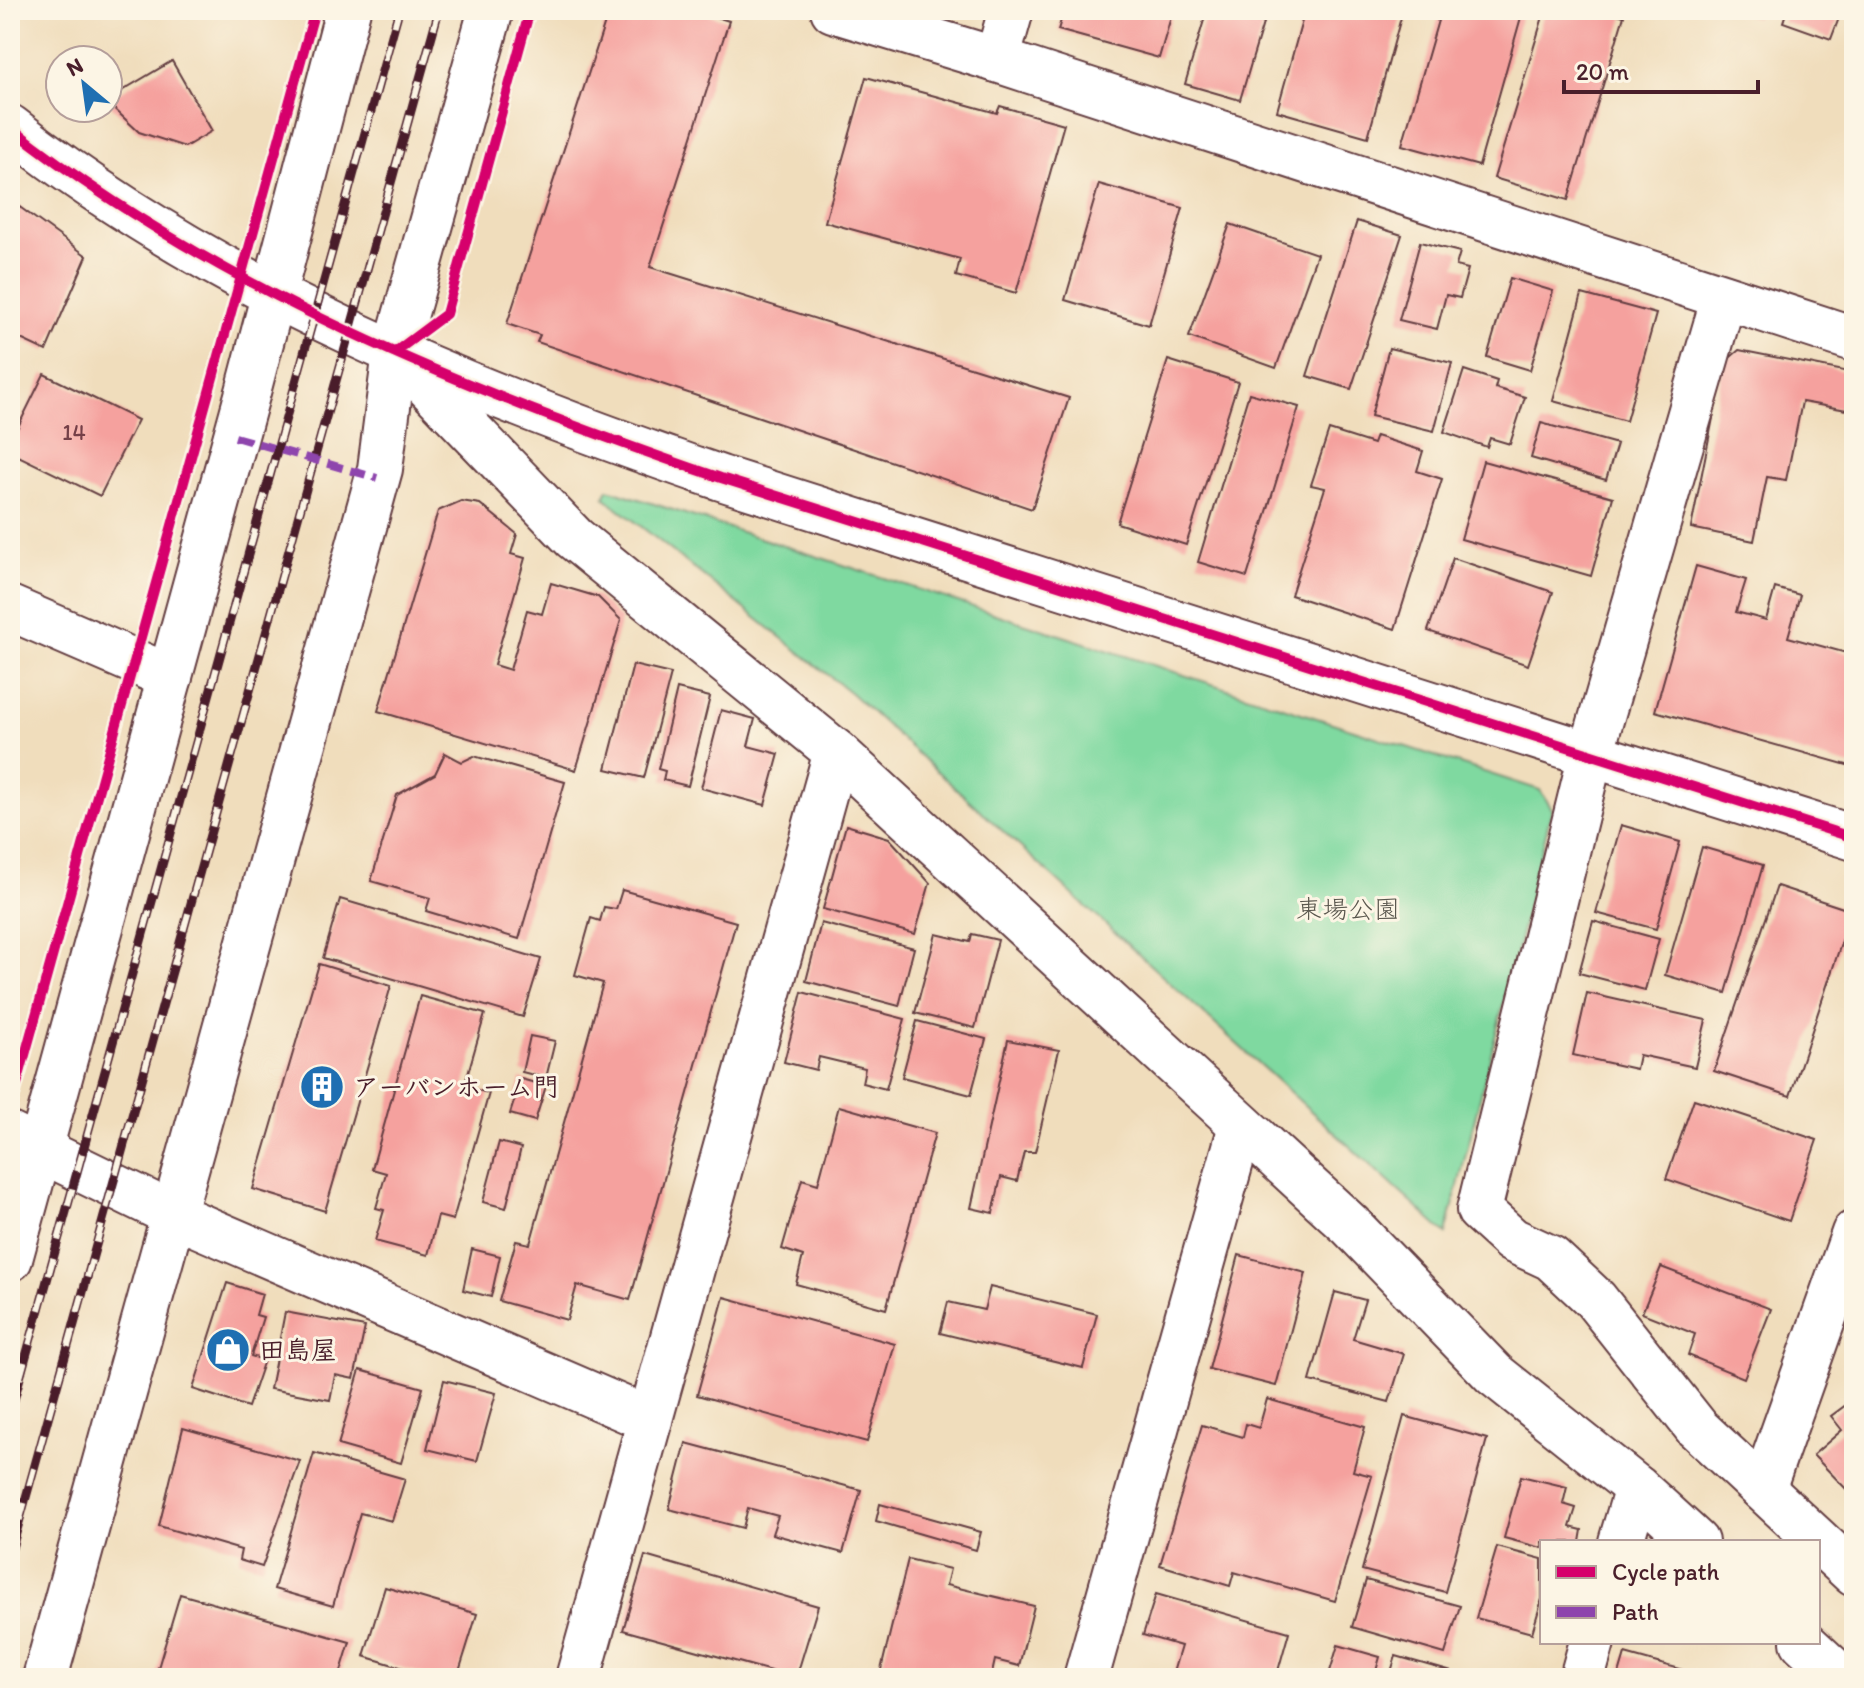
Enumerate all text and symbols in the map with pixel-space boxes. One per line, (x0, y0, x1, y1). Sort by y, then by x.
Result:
north arrow (44, 44, 124, 124)
scale bar (1564, 44, 1758, 94)
text: N (62, 52, 88, 82)
text: 20 m (1576, 57, 1629, 86)
house number: 14 (62, 419, 86, 446)
park label: 東場公園 (1296, 893, 1400, 925)
building icon: アーバンホーム門 (298, 1063, 346, 1111)
place label: アーバンホーム門 (353, 1071, 559, 1103)
shop icon: 田島屋 (204, 1326, 252, 1374)
place label: 田島屋 (259, 1334, 337, 1366)
legend (1540, 1540, 1820, 1644)
text: Cycle path (1612, 1557, 1719, 1586)
text: Path (1612, 1597, 1659, 1626)

